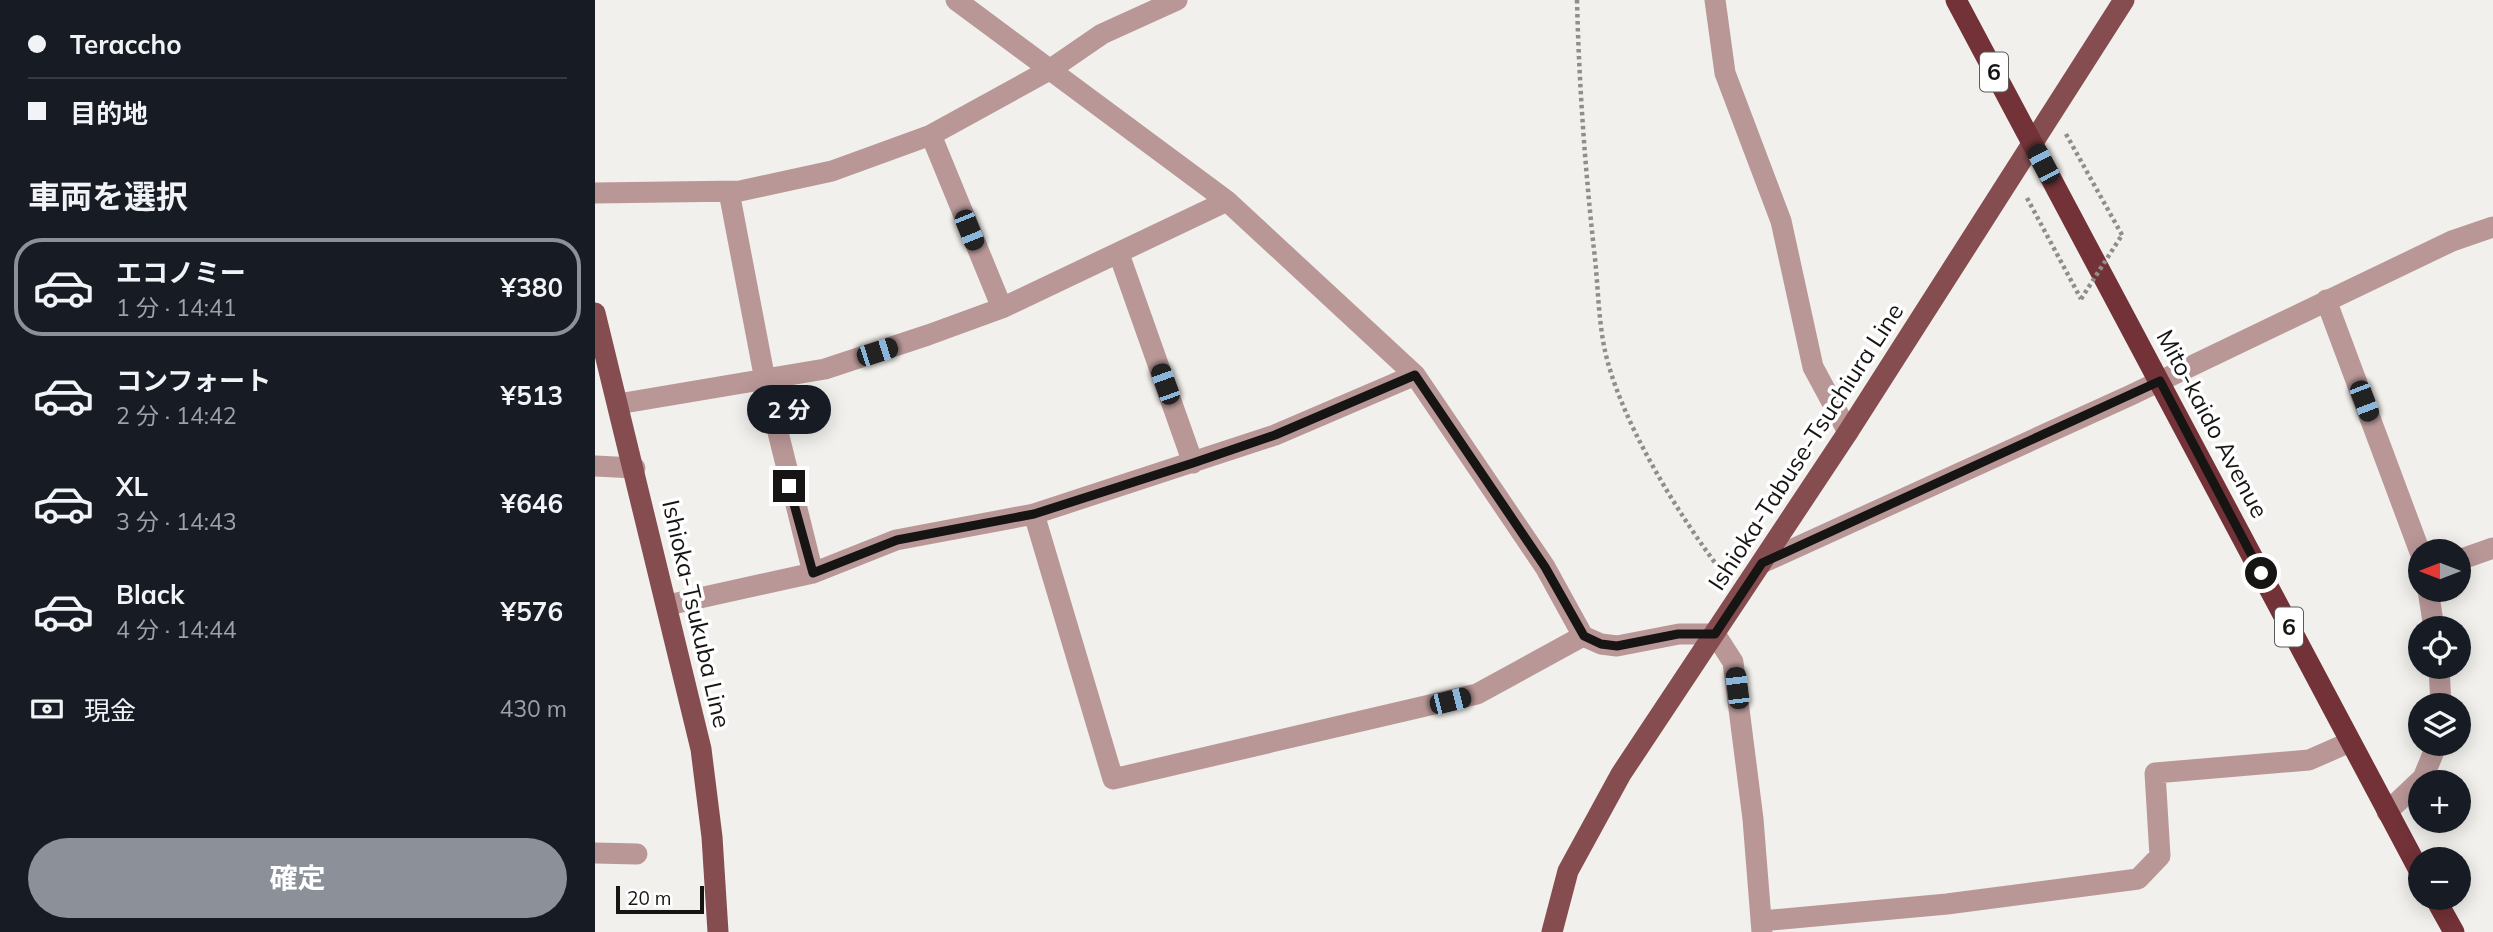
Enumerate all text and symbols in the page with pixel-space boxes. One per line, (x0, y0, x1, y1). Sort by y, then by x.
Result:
text: Teraccho (70, 28, 182, 61)
road number: 6 (1980, 53, 2008, 92)
text: 目的地 (70, 97, 148, 130)
car (2024, 141, 2063, 187)
text: 車両を選択 (28, 176, 188, 216)
car (952, 207, 987, 253)
icon: car (32, 256, 95, 319)
text: エコノミー (116, 256, 246, 289)
text: ¥380 (501, 271, 563, 304)
text: 1 分 · 14:41 (116, 293, 237, 322)
street label: Ishioka-Tabuse-Tsuchiura Line (1701, 297, 1909, 596)
street label: Mito-kaido Avenue (2151, 324, 2275, 523)
car (854, 336, 901, 368)
car (1148, 361, 1183, 407)
icon: car (32, 364, 95, 427)
text: コンフォート (116, 364, 271, 397)
car (2347, 378, 2382, 424)
text: ¥513 (501, 379, 563, 412)
callout: 2 分 (747, 384, 831, 434)
text: 2 分 (767, 395, 811, 424)
text: 2 分 · 14:42 (116, 401, 237, 430)
text: XL (116, 470, 148, 503)
route end (773, 470, 805, 502)
icon: car (32, 472, 95, 535)
text: ¥646 (501, 487, 563, 520)
street label: Ishioka-Tsukuba Line (656, 497, 738, 731)
text: 3 分 · 14:43 (116, 507, 237, 536)
north arrow (2408, 539, 2471, 602)
map controls (2408, 539, 2471, 910)
route start (2245, 557, 2277, 589)
text: Black (116, 578, 184, 611)
icon: car (32, 580, 95, 643)
text: ¥576 (501, 595, 563, 628)
road number: 6 (2275, 608, 2303, 646)
text: 4 分 · 14:44 (116, 615, 237, 644)
button: locate (2408, 616, 2471, 679)
car (1725, 666, 1750, 710)
car (1428, 686, 1473, 716)
icon: cash (28, 690, 66, 728)
button: layers (2408, 693, 2471, 756)
text: 現金 (84, 694, 136, 727)
text: 430 m (499, 694, 567, 723)
button: + (2408, 770, 2471, 833)
button: 確定 (28, 838, 567, 918)
button: − (2408, 847, 2471, 910)
scale bar (616, 883, 703, 915)
text: 20 m (627, 886, 671, 910)

